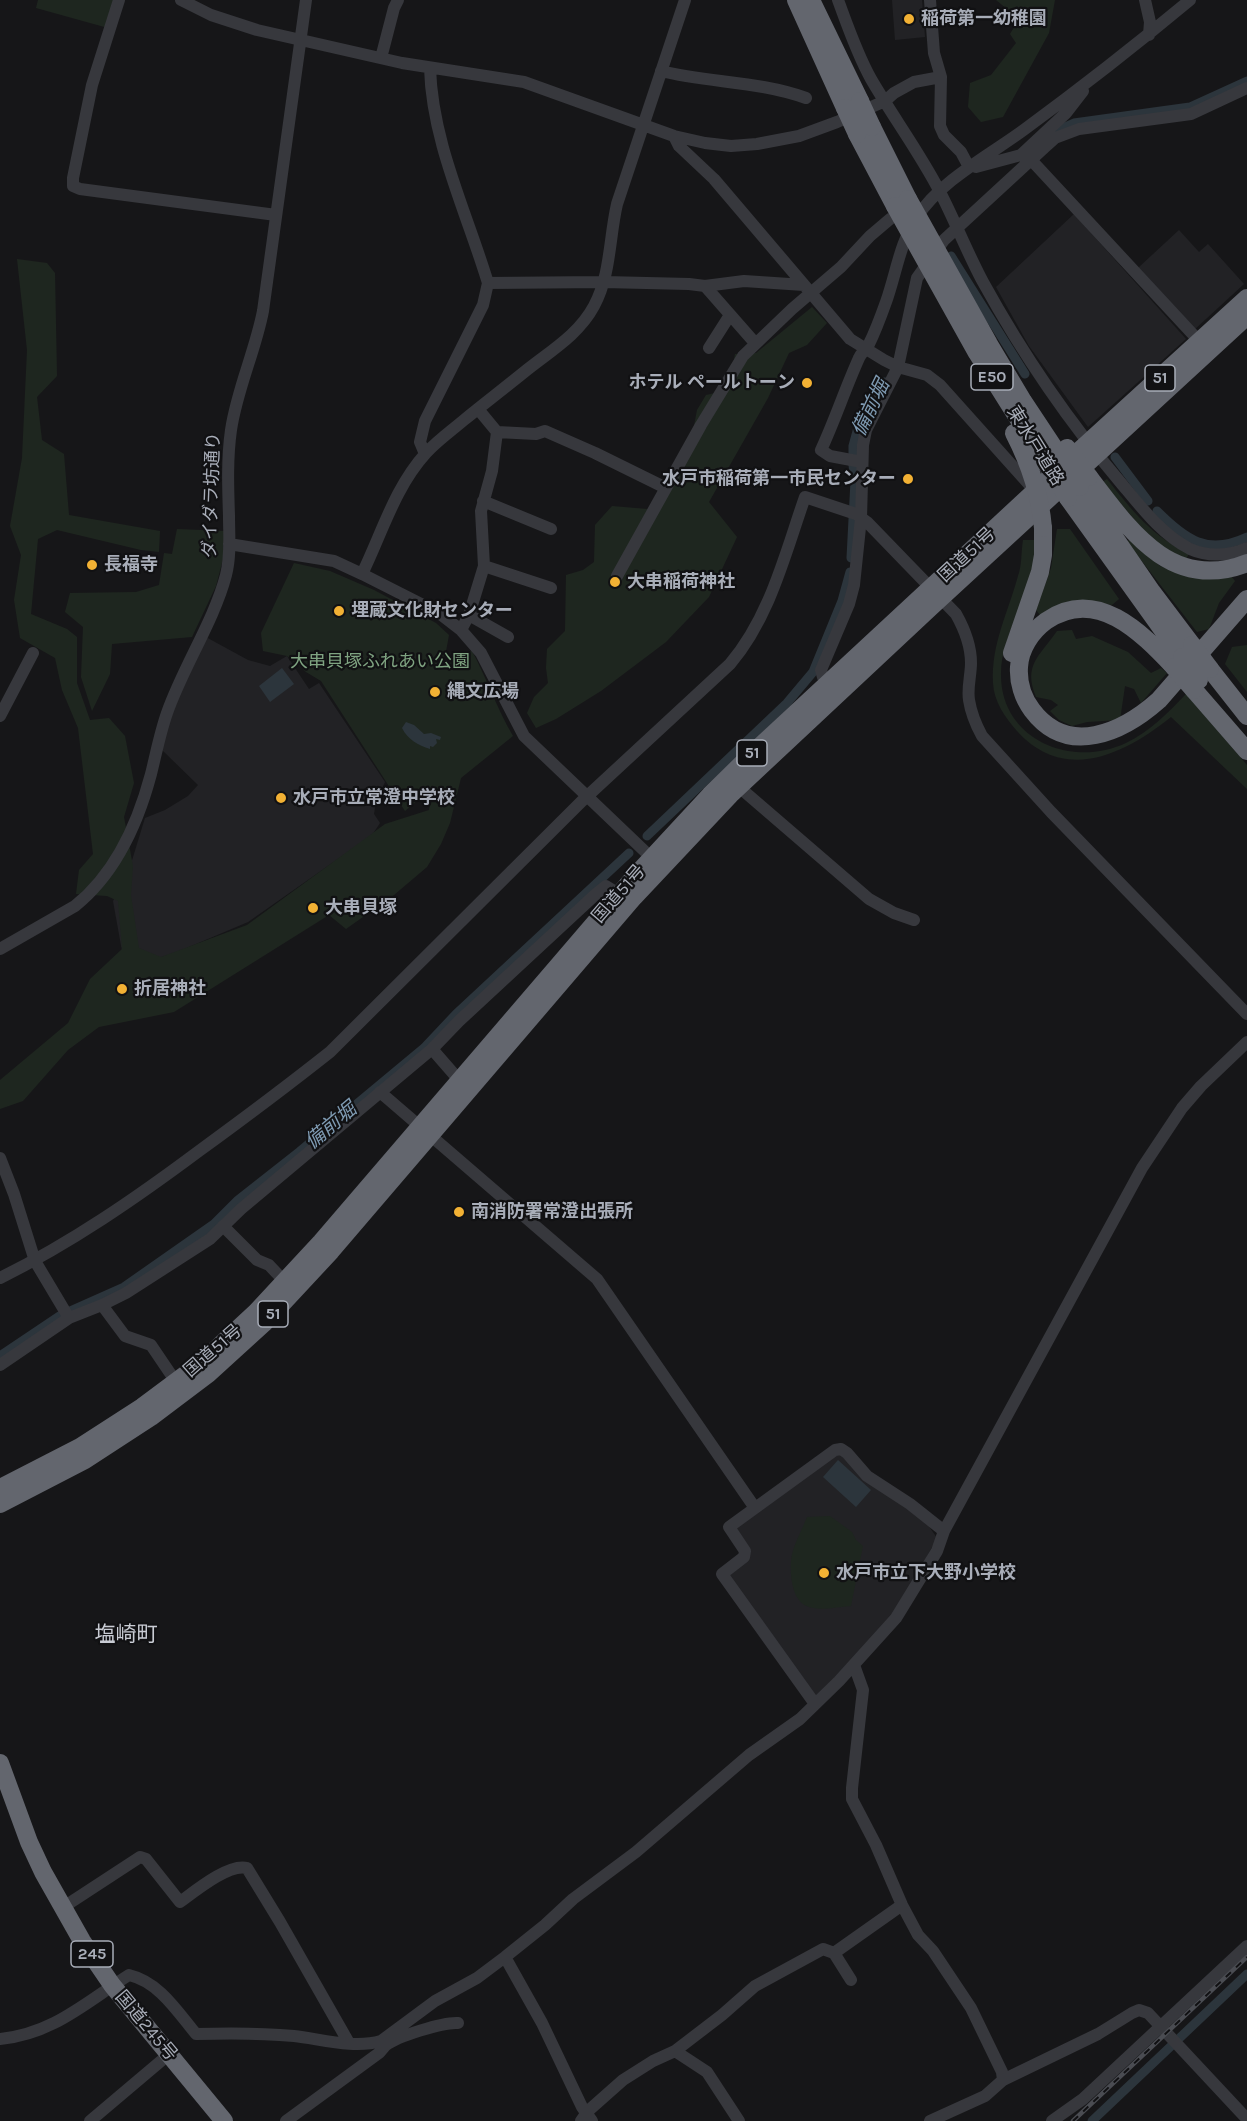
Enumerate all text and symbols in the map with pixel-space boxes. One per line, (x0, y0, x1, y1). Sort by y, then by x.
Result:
place label: 稲荷第一幼稚園 (921, 8, 1047, 30)
marker: 稲荷第一幼稚園 (902, 12, 916, 26)
road number: E50 (971, 364, 1013, 390)
road number: 51 (1145, 365, 1175, 391)
place label: ホテル ペールトーン (628, 372, 795, 394)
marker: ホテル ペールトーン (800, 376, 814, 390)
water label: 備前堀 (847, 376, 895, 440)
street label: 東水戸道路 (1002, 402, 1068, 490)
street label: ダイダラ坊通り (199, 432, 225, 558)
place label: 水戸市稲荷第一市民センター (662, 468, 896, 490)
marker: 水戸市稲荷第一市民センター (901, 472, 915, 486)
street label: 国道51号 (934, 523, 1000, 587)
place label: 長福寺 (104, 554, 158, 576)
marker: 長福寺 (85, 558, 99, 572)
place label: 大串稲荷神社 (627, 571, 735, 593)
marker: 大串稲荷神社 (608, 575, 622, 589)
place label: 埋蔵文化財センター (351, 600, 513, 622)
marker: 埋蔵文化財センター (332, 604, 346, 618)
park label: 大串貝塚ふれあい公園 (290, 651, 470, 673)
place label: 縄文広場 (447, 681, 519, 703)
marker: 縄文広場 (428, 685, 442, 699)
road number: 51 (737, 740, 767, 766)
place label: 水戸市立常澄中学校 (293, 787, 455, 809)
marker: 水戸市立常澄中学校 (274, 791, 288, 805)
street label: 国道51号 (588, 860, 650, 928)
place label: 大串貝塚 (325, 897, 397, 919)
marker: 大串貝塚 (306, 901, 320, 915)
place label: 折居神社 (134, 978, 206, 1000)
marker: 折居神社 (115, 982, 129, 996)
water label: 備前堀 (300, 1098, 362, 1154)
place label: 南消防署常澄出張所 (471, 1201, 633, 1223)
marker: 南消防署常澄出張所 (452, 1205, 466, 1219)
road number: 51 (258, 1301, 288, 1327)
street label: 国道51号 (179, 1320, 247, 1382)
place label: 水戸市立下大野小学校 (836, 1562, 1016, 1584)
marker: 水戸市立下大野小学校 (817, 1566, 831, 1580)
district label: 塩崎町 (95, 1622, 157, 1648)
road number: 245 (71, 1941, 113, 1967)
street label: 国道245号 (111, 1987, 181, 2065)

